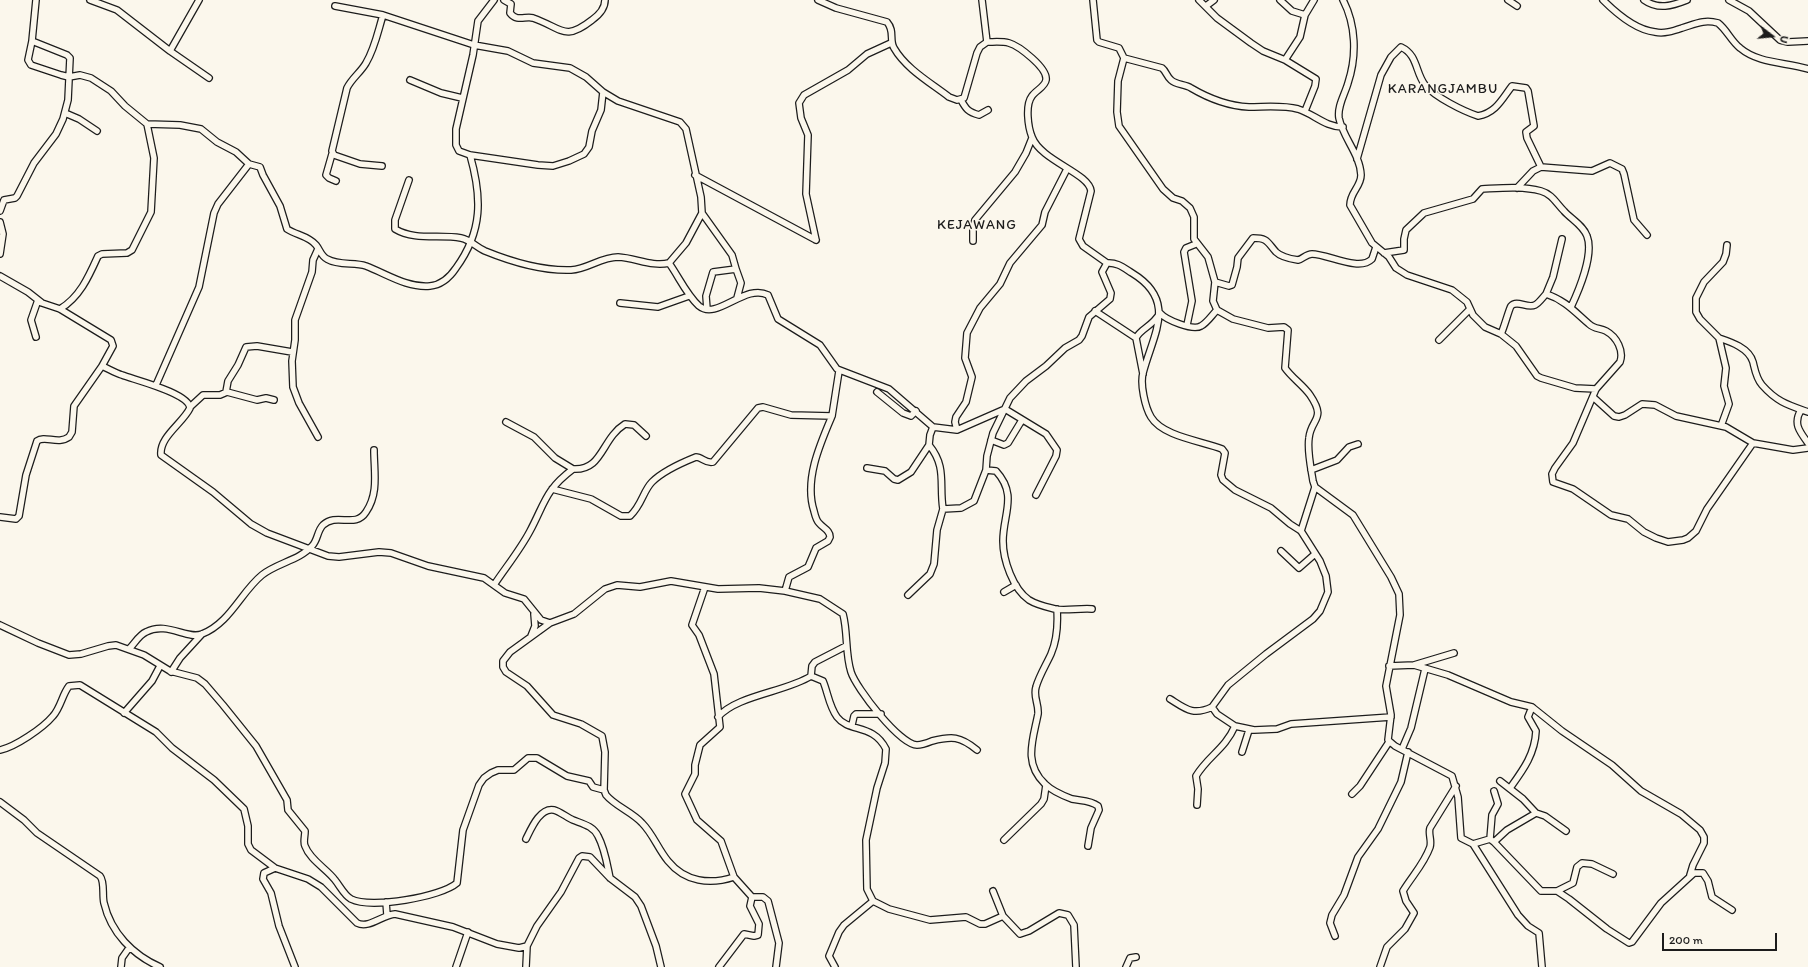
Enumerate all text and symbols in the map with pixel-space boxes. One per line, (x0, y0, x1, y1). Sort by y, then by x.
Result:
north arrow (1752, 16, 1792, 56)
text: U (1777, 34, 1791, 45)
district label: KARANGJAMBU (1388, 81, 1498, 97)
district label: KEJAWANG (937, 217, 1017, 233)
scale bar (1664, 925, 1779, 951)
text: 200 m (1669, 933, 1703, 947)

